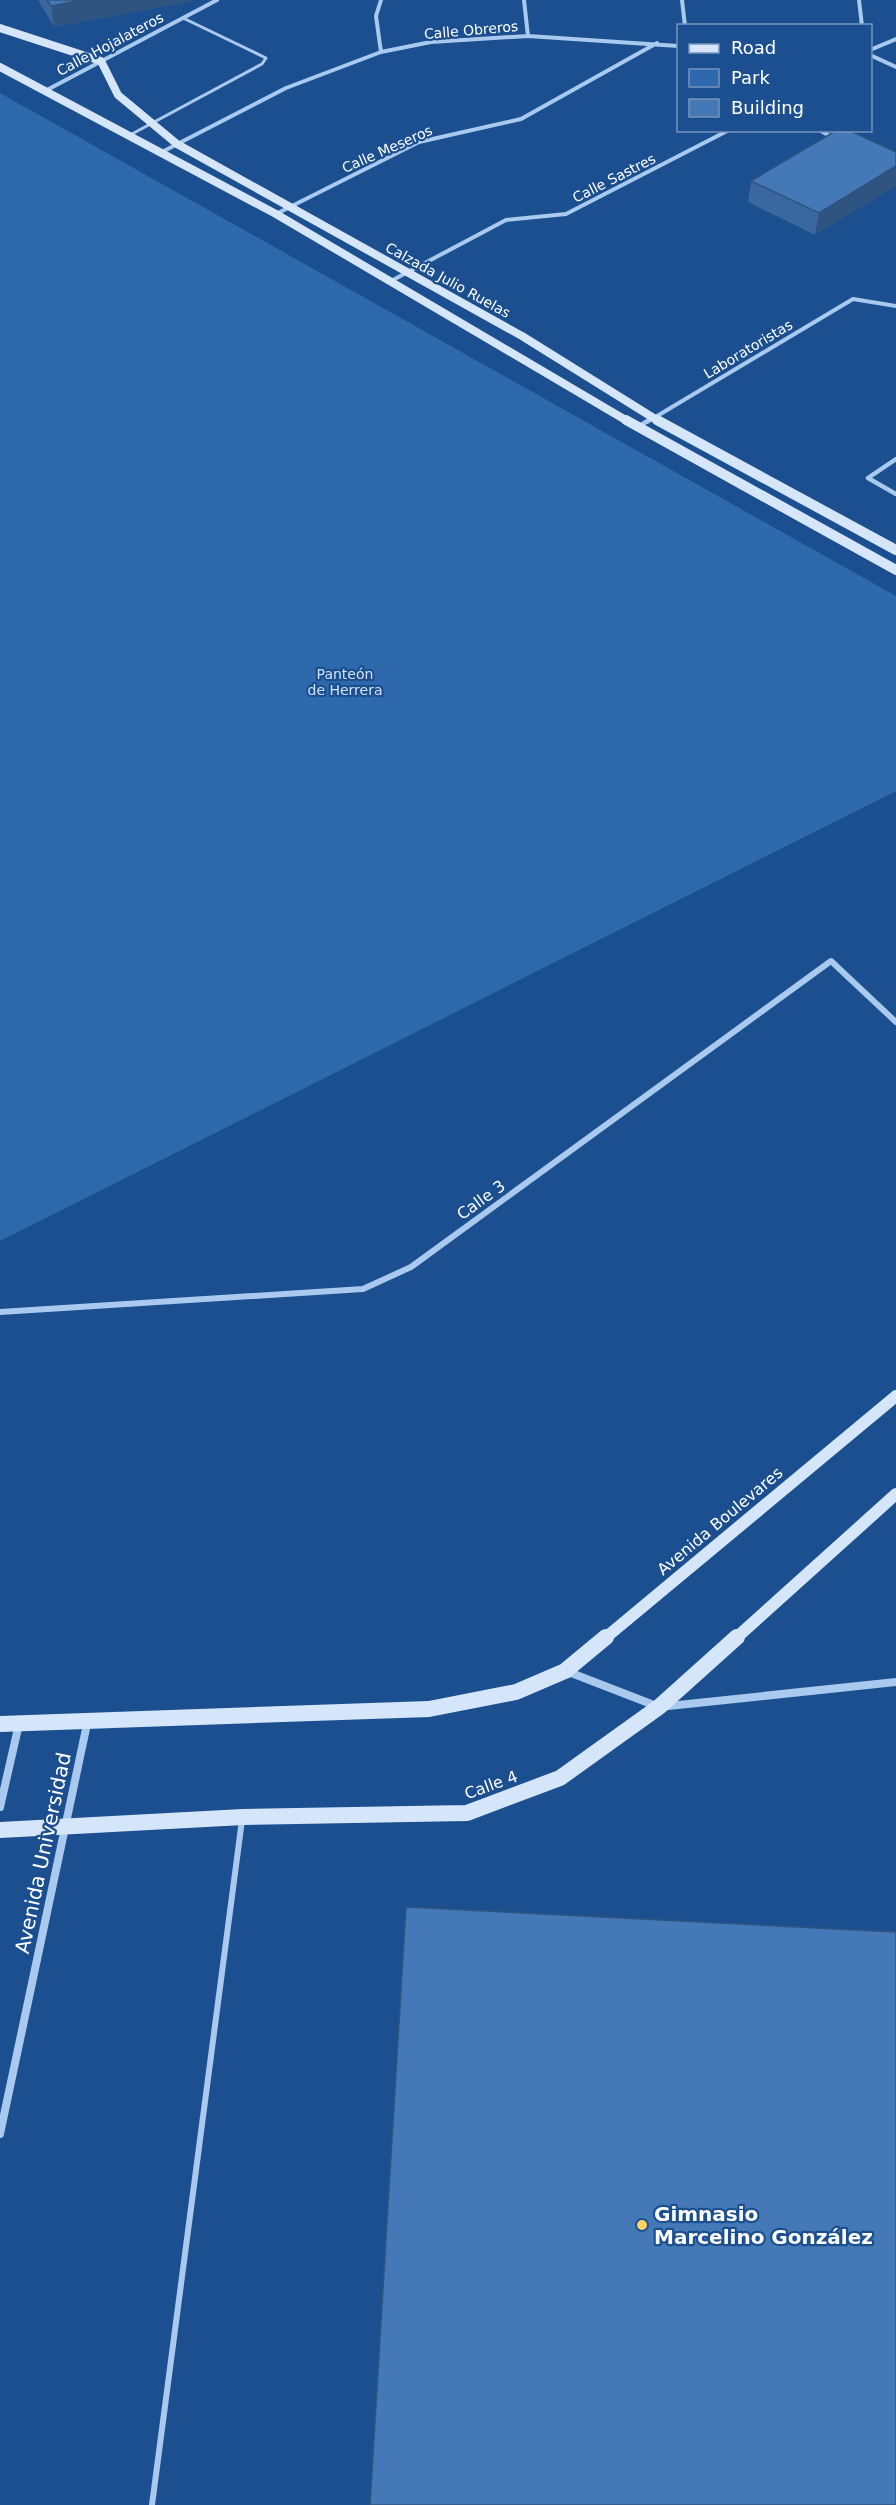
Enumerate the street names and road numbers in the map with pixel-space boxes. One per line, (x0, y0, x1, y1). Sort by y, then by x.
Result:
street label: Calle Hojalateros (54, 9, 166, 79)
street label: Calle Obreros (423, 18, 519, 42)
street label: Calle Meseros (339, 122, 435, 176)
street label: Calle Sastres (570, 150, 658, 206)
street label: Calzada Julio Ruelas (383, 239, 513, 321)
street label: Laboratoristas (701, 316, 795, 382)
street label: Calle 3 (453, 1176, 509, 1224)
street label: Avenida Boulevares (653, 1463, 787, 1579)
street label: Avenida Universidad (10, 1750, 76, 1956)
street label: Calle 4 (462, 1767, 520, 1803)

